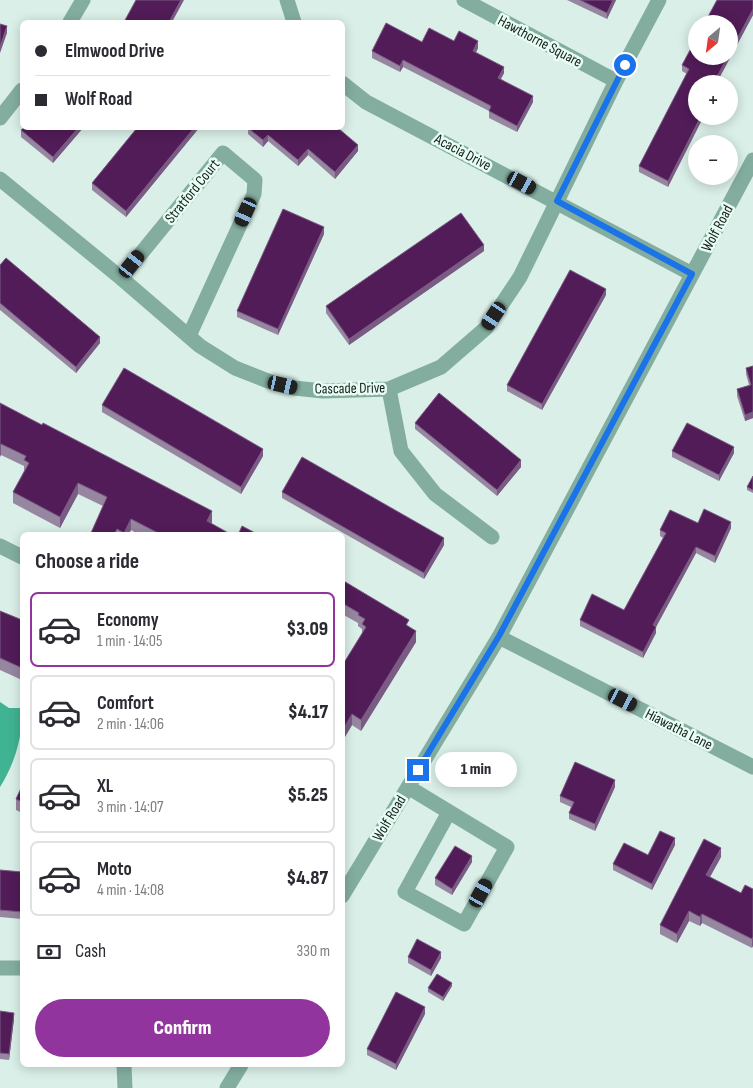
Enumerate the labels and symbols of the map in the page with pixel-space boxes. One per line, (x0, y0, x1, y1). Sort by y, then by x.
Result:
street label: Hawthorne Square (494, 11, 585, 72)
north arrow (688, 15, 738, 65)
route start (614, 54, 636, 76)
street label: Acacia Drive (430, 129, 494, 175)
street label: Stratford Court (161, 155, 224, 227)
car (505, 169, 538, 197)
car (233, 195, 258, 229)
street label: Wolf Road (697, 202, 738, 255)
car (116, 248, 147, 280)
car (479, 299, 508, 333)
car (266, 374, 299, 396)
street label: Cascade Drive (315, 378, 385, 399)
car (606, 687, 639, 713)
street label: Hiawatha Lane (642, 704, 716, 754)
callout: 1 min (436, 752, 518, 788)
route end (407, 759, 429, 781)
street label: Wolf Road (368, 792, 411, 845)
car (467, 876, 494, 910)

